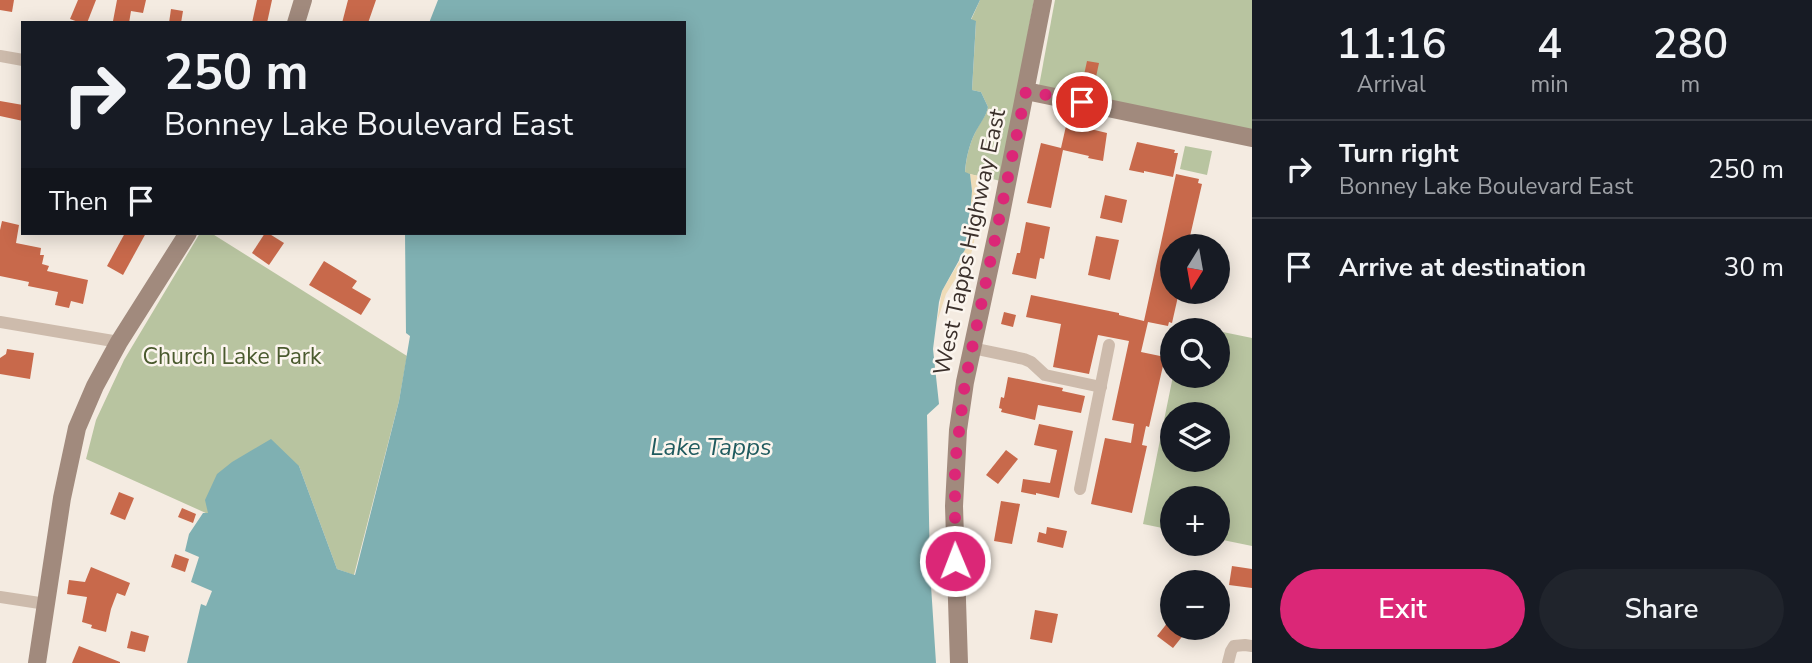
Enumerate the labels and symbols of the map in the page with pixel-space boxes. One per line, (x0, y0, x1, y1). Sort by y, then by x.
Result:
pin (1052, 72, 1112, 132)
street label: West Tapps Highway East (926, 105, 1013, 378)
north arrow (1160, 234, 1230, 304)
park label: Church Lake Park (142, 341, 322, 372)
water label: Lake Tapps (650, 431, 772, 463)
position arrow (918, 524, 992, 598)

